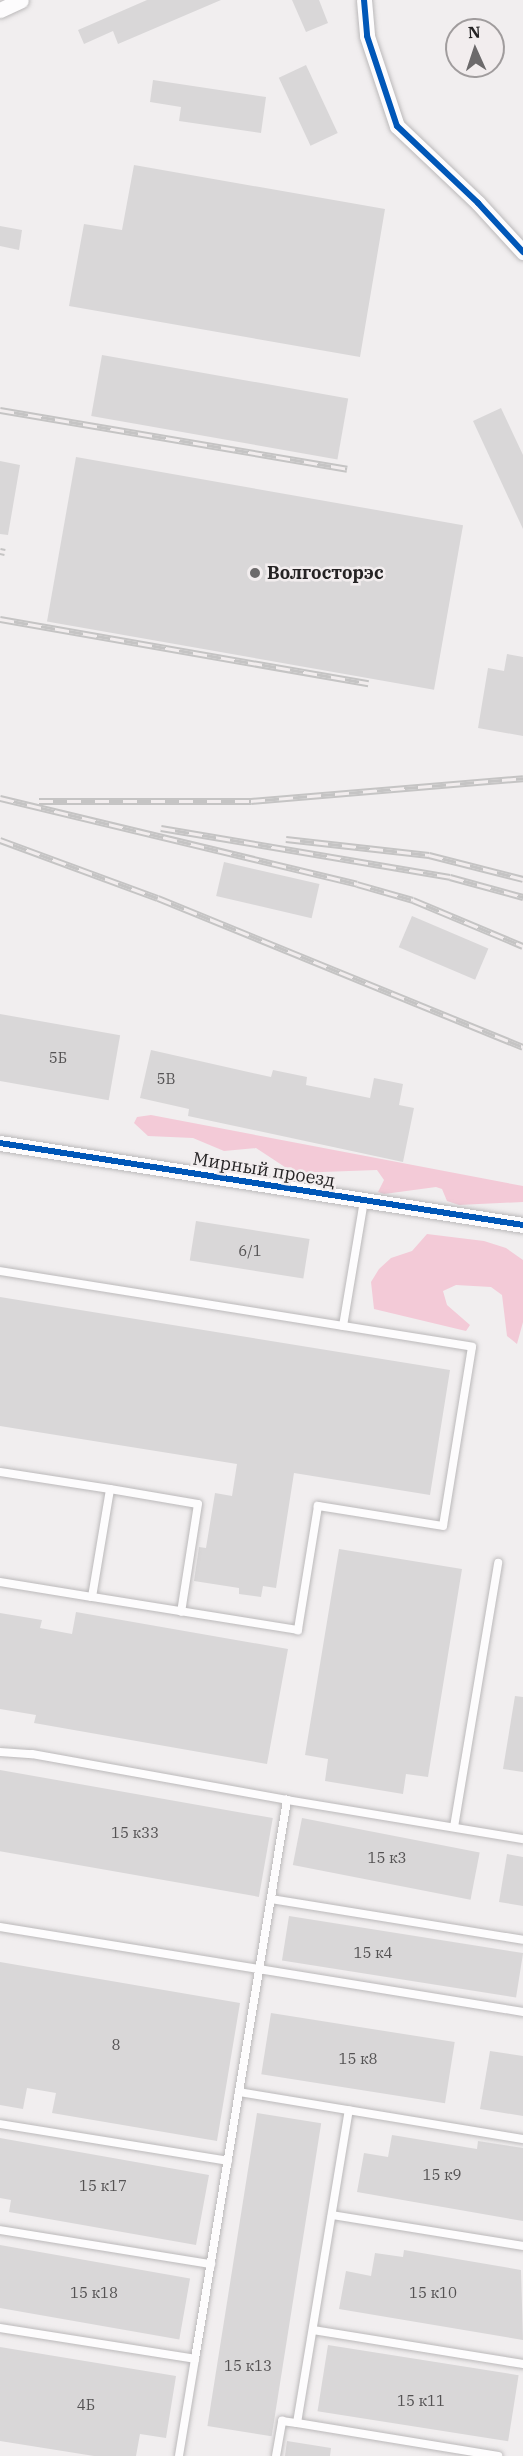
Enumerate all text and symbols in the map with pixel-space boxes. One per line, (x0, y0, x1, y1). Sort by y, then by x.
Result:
north arrow (445, 18, 505, 78)
text: N (467, 22, 481, 42)
place label: Волгосторэс (267, 562, 384, 584)
marker: Волгосторэс (248, 566, 262, 580)
house number: 5Б (49, 1049, 67, 1067)
house number: 5В (156, 1070, 176, 1088)
street label: Мирный проезд (191, 1148, 337, 1192)
house number: 6/1 (238, 1242, 262, 1260)
house number: 15 к33 (111, 1824, 159, 1842)
house number: 15 к3 (367, 1849, 407, 1867)
house number: 15 к4 (353, 1944, 393, 1962)
house number: 8 (112, 2036, 120, 2054)
house number: 15 к8 (338, 2050, 378, 2068)
house number: 15 к9 (422, 2166, 462, 2184)
house number: 15 к17 (79, 2177, 127, 2195)
house number: 15 к18 (70, 2284, 118, 2302)
house number: 15 к10 (409, 2284, 457, 2302)
house number: 15 к13 (224, 2357, 272, 2375)
house number: 15 к11 (397, 2392, 445, 2410)
house number: 4Б (77, 2396, 95, 2414)

